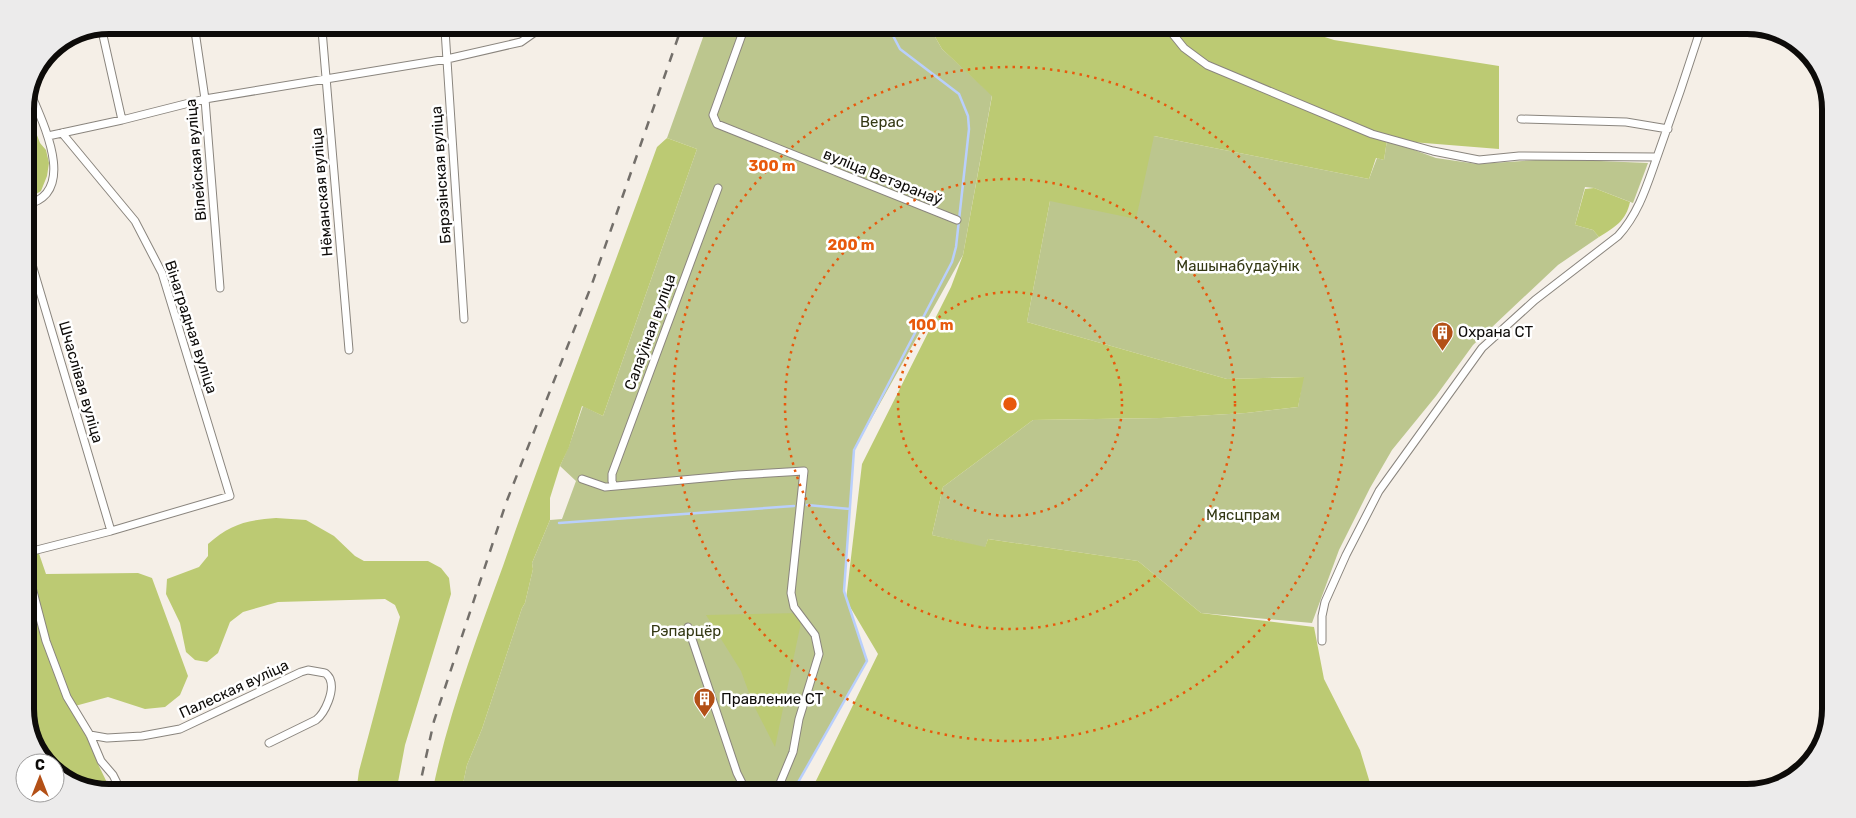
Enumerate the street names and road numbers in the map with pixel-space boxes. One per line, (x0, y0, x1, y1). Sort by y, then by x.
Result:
street label: Вілейская вуліца (182, 98, 210, 222)
street label: Бярэзінская вуліца (427, 106, 455, 244)
street label: Нёманская вуліца (307, 127, 337, 257)
street label: вуліца Ветэранаў (821, 145, 945, 209)
street label: Вінаградная вуліца (161, 258, 221, 396)
street label: Салаўіная вуліца (621, 271, 679, 393)
street label: Шчаслівая вуліца (55, 319, 107, 445)
street label: Палеская вуліца (176, 656, 292, 722)

